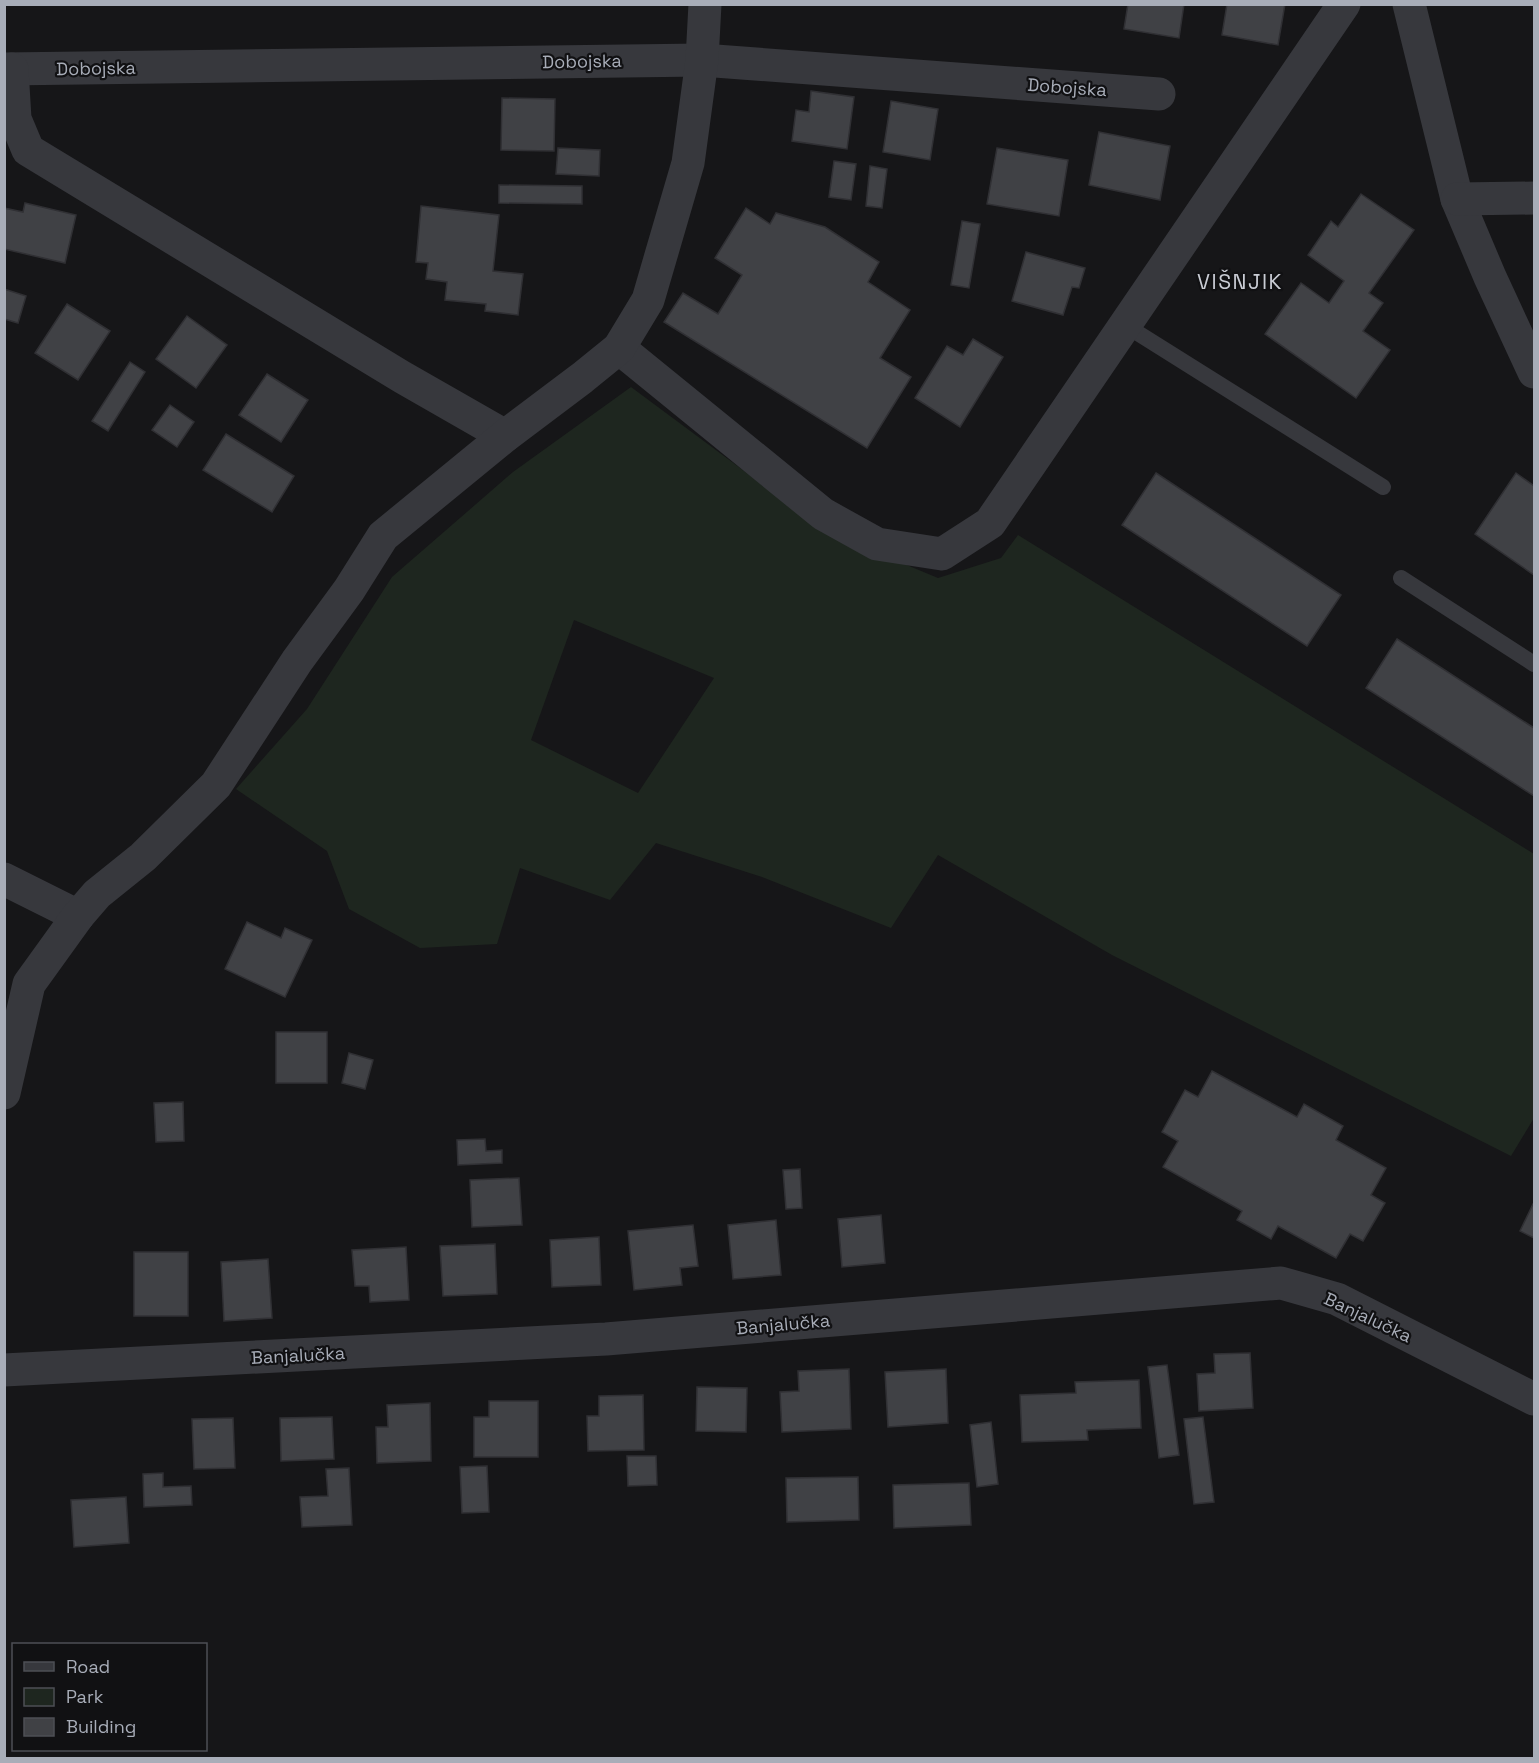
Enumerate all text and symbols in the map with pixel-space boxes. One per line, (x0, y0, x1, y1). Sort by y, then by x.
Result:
street label: Dobojska (542, 49, 622, 73)
street label: Dobojska (56, 56, 136, 80)
street label: Dobojska (1027, 73, 1107, 101)
district label: VIŠNJIK (1197, 268, 1283, 295)
street label: Banjalučka (1320, 1287, 1416, 1347)
street label: Banjalučka (735, 1308, 831, 1340)
street label: Banjalučka (250, 1341, 346, 1369)
legend (12, 1643, 207, 1751)
text: Road (66, 1655, 110, 1678)
text: Park (66, 1685, 104, 1708)
text: Building (66, 1715, 136, 1738)

